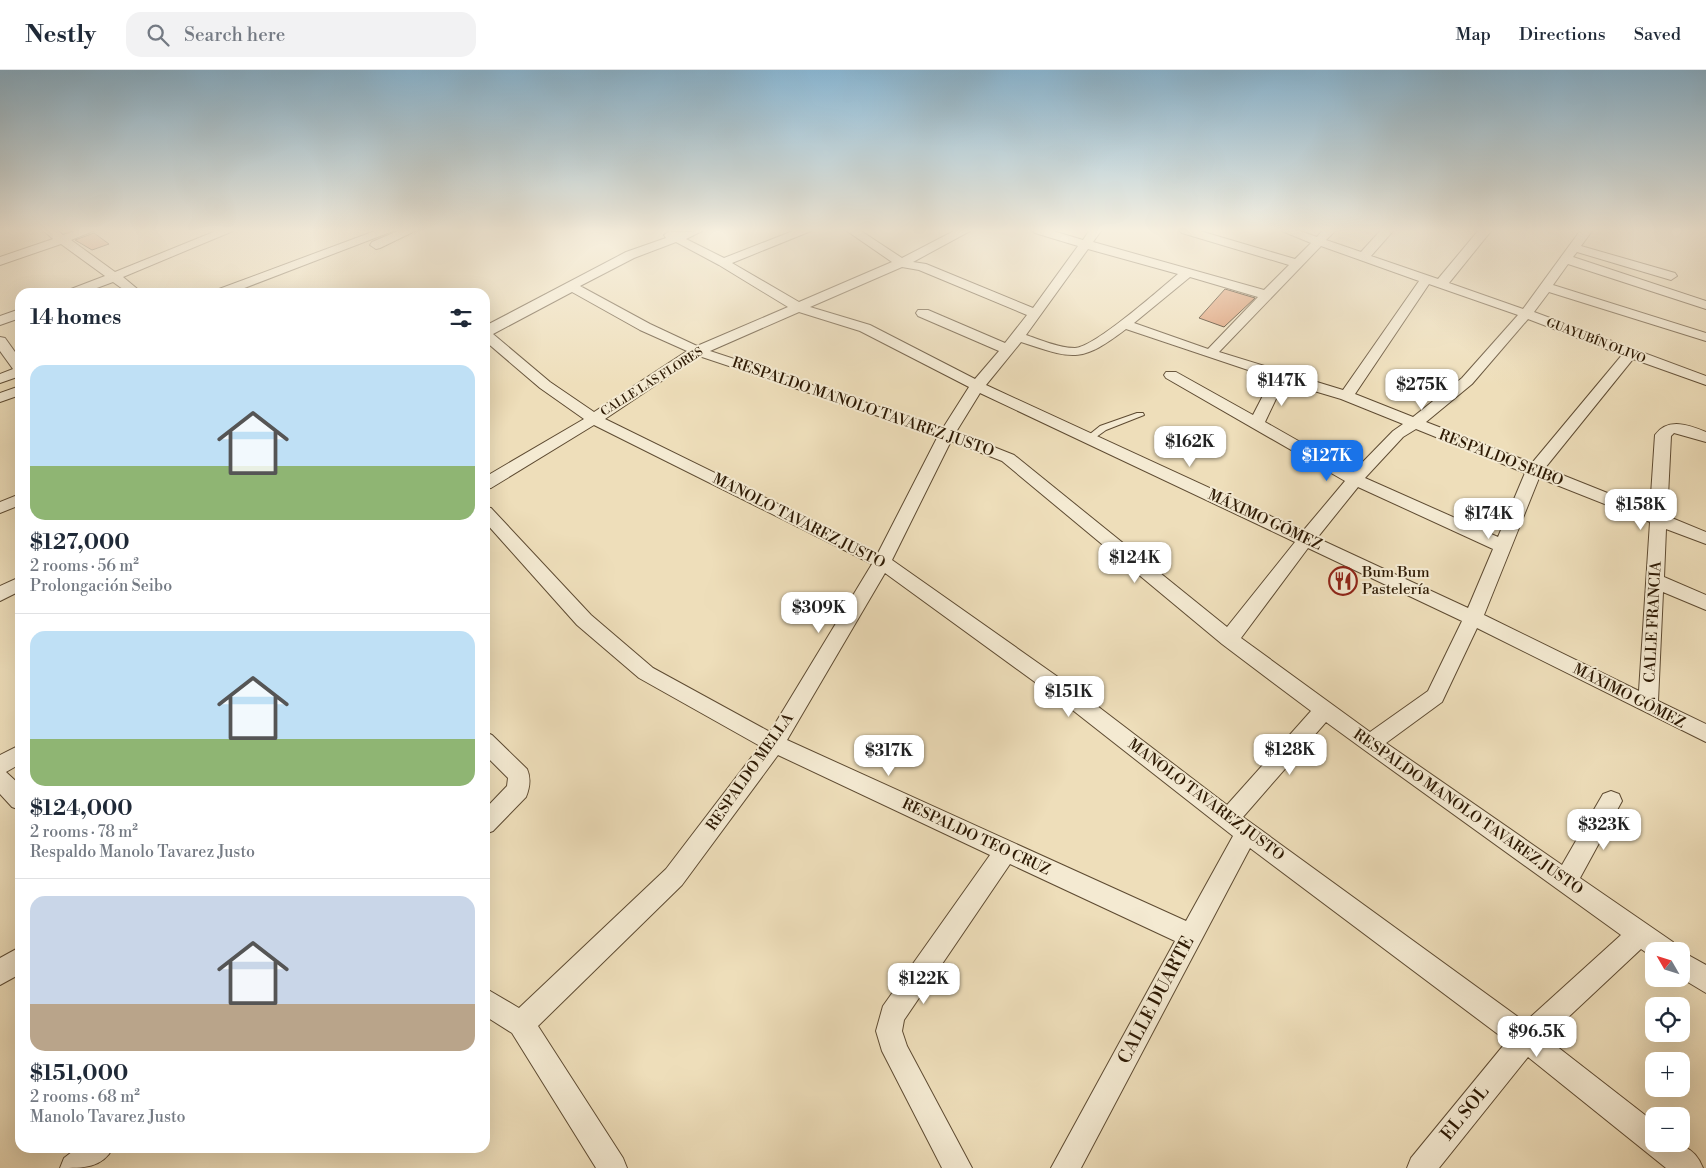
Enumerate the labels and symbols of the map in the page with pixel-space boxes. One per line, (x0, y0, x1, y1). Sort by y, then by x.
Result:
street label: GUAYUBÍN OLIVO (1544, 313, 1649, 367)
street label: CALLE LAS FLORES (598, 344, 706, 420)
street label: RESPALDO MANOLO TAVAREZ JUSTO (729, 353, 997, 461)
pin: $147K (1247, 364, 1317, 407)
pin: $275K (1387, 368, 1457, 411)
pin: $162K (1155, 426, 1225, 468)
street label: RESPALDO SEIBO (1436, 426, 1566, 491)
pin: $127K (1292, 440, 1362, 482)
street label: MANOLO TAVAREZ JUSTO (710, 469, 889, 573)
street label: MÁXIMO GÓMEZ (1205, 484, 1326, 555)
pin: $158K (1606, 488, 1676, 531)
pin: $174K (1454, 498, 1524, 540)
pin: $124K (1100, 542, 1170, 584)
street label: CALLE FRANCIA (1640, 560, 1666, 683)
place label: Bum Bum Pastelería (1361, 563, 1430, 599)
restaurant icon: Bum Bum Pastelería (1328, 566, 1358, 596)
pin: $309K (784, 592, 854, 634)
street label: MÁXIMO GÓMEZ (1570, 659, 1689, 733)
pin: $151K (1034, 676, 1104, 718)
street label: RESPALDO MELLA (702, 709, 798, 835)
street label: RESPALDO MANOLO TAVAREZ JUSTO (1349, 725, 1587, 899)
pin: $317K (854, 734, 924, 777)
pin: $128K (1255, 734, 1325, 776)
street label: MANOLO TAVAREZ JUSTO (1124, 735, 1288, 865)
street label: RESPALDO TEO CRUZ (899, 794, 1053, 880)
pin: $323K (1569, 808, 1639, 851)
street label: CALLE DUARTE (1113, 932, 1199, 1068)
north arrow (1645, 942, 1690, 988)
pin: $122K (889, 962, 959, 1005)
pin: $96.5K (1496, 1016, 1578, 1058)
street label: EL SOL (1436, 1081, 1494, 1145)

